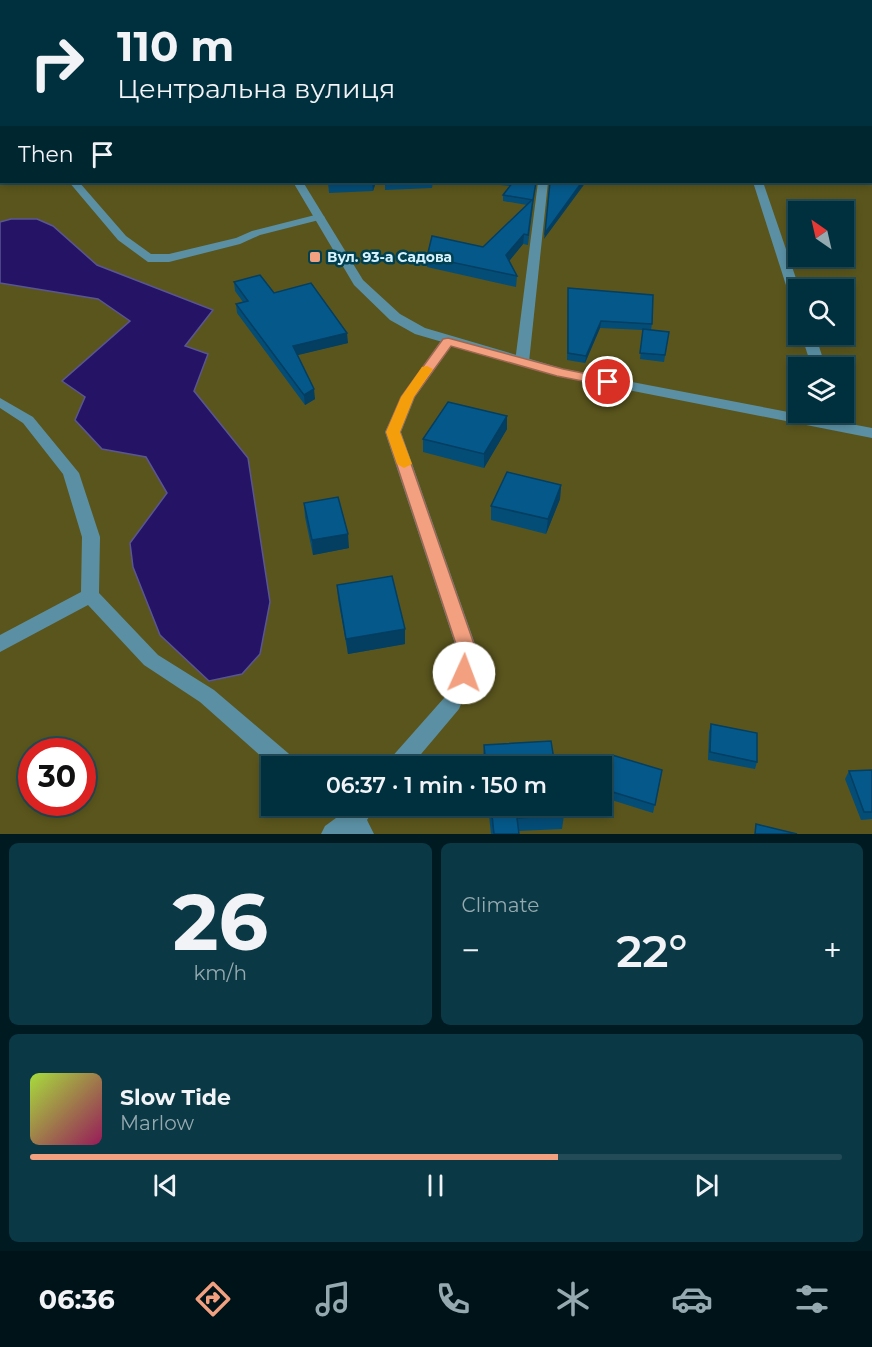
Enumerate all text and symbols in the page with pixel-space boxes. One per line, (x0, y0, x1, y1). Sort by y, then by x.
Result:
text: 110 m (117, 20, 234, 72)
icon: right (18, 24, 96, 102)
text: Центральна вулиця (117, 72, 395, 105)
icon: arrive (86, 138, 119, 171)
text: Then (18, 141, 74, 168)
north arrow (788, 201, 854, 267)
map controls (788, 201, 854, 423)
place label: Вул. 93-а Садова (327, 248, 452, 266)
marker: Вул. 93-а Садова (308, 250, 322, 264)
button: search (788, 279, 854, 345)
pin (582, 356, 633, 407)
button: layers (788, 357, 854, 423)
icon: arrive (591, 365, 624, 398)
position arrow (432, 641, 496, 705)
speed limit sign: 30 (18, 738, 96, 816)
text: 06:37 · 1 min · 150 m (326, 772, 547, 799)
text: 26 (172, 874, 268, 970)
text: Climate (462, 893, 539, 917)
text: 22° (616, 923, 687, 978)
text: − (462, 930, 480, 970)
text: + (823, 930, 842, 970)
text: km/h (194, 961, 247, 985)
text: Slow Tide (120, 1084, 231, 1111)
text: Marlow (120, 1111, 194, 1135)
icon: previous (149, 1169, 182, 1202)
icon: pause (419, 1169, 452, 1202)
icon: next (690, 1169, 723, 1202)
icon: directions (192, 1278, 234, 1320)
icon: music (312, 1278, 354, 1320)
icon: phone (432, 1278, 474, 1320)
icon: climate (552, 1278, 594, 1320)
icon: car (671, 1278, 713, 1320)
icon: filters (791, 1278, 833, 1320)
text: 06:36 (39, 1283, 115, 1316)

